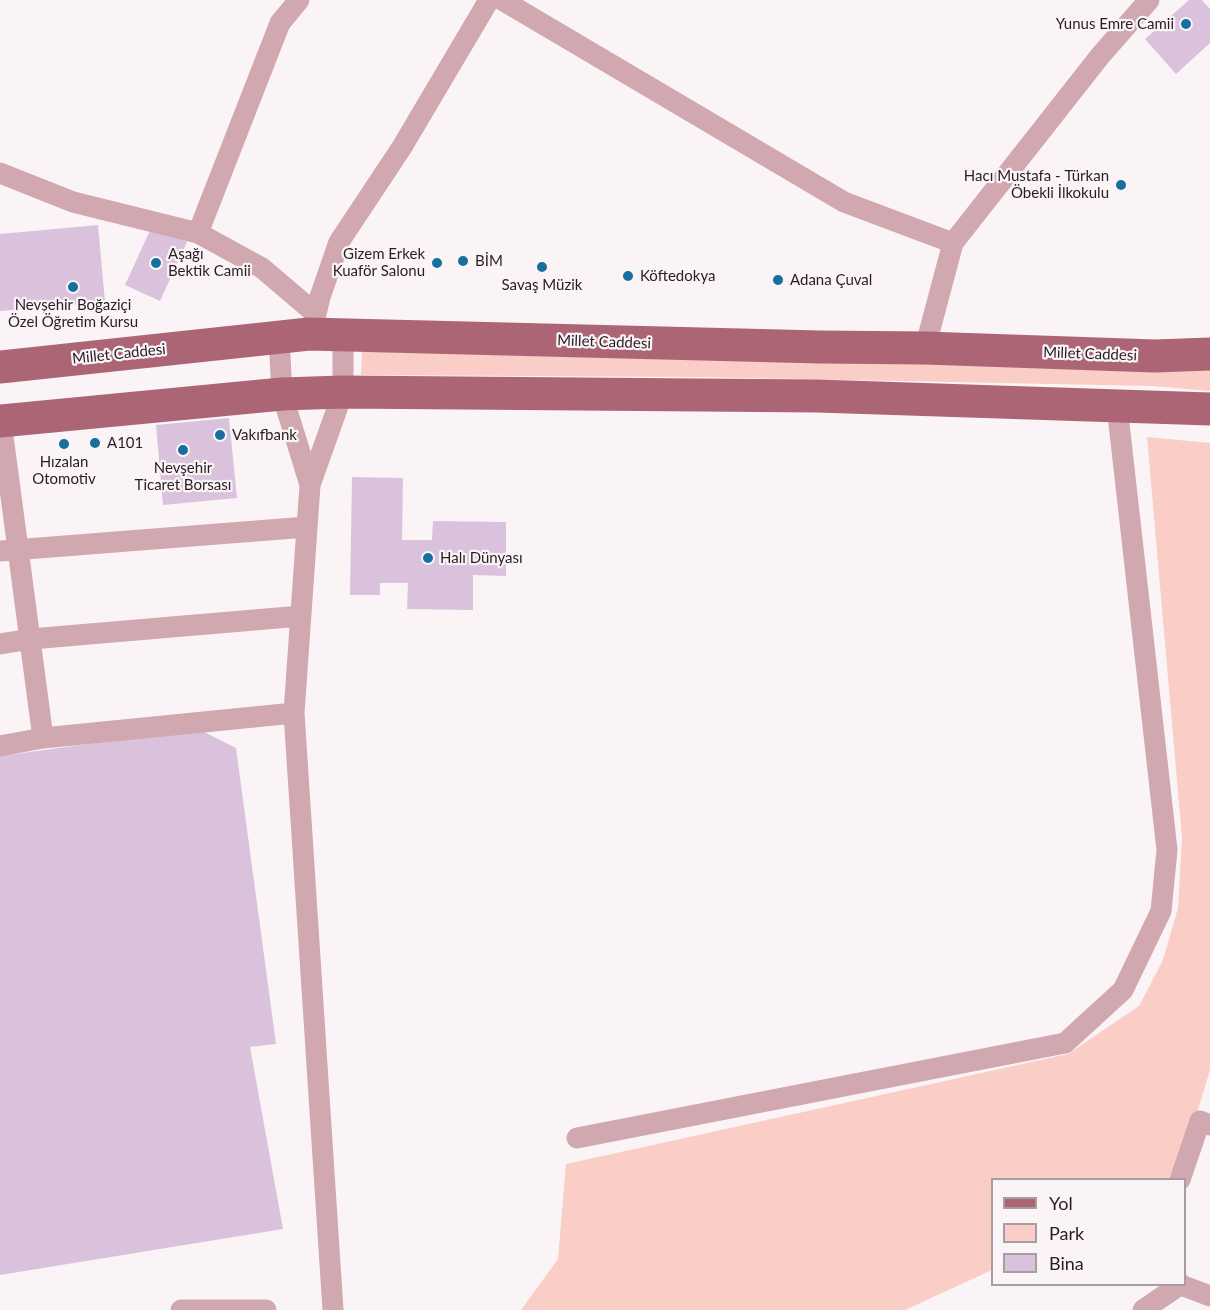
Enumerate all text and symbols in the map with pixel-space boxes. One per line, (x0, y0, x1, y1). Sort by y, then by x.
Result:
place label: Yunus Emre Camii (1056, 15, 1174, 33)
marker: Yunus Emre Camii (1179, 17, 1193, 31)
place label: Hacı Mustafa - Türkan Öbekli İlkokulu (964, 167, 1109, 202)
marker: Hacı Mustafa - Türkan Öbekli İlkokulu (1114, 178, 1128, 192)
place label: Aşağı Bektik Camii (168, 245, 251, 280)
place label: Gizem Erkek Kuaför Salonu (333, 245, 425, 280)
place label: BİM (475, 252, 503, 270)
marker: BİM (456, 254, 470, 268)
marker: Aşağı Bektik Camii (149, 256, 163, 270)
marker: Gizem Erkek Kuaför Salonu (430, 256, 444, 270)
marker: Savaş Müzik (535, 260, 549, 274)
place label: Köftedokya (640, 267, 715, 285)
marker: Köftedokya (621, 269, 635, 283)
place label: Adana Çuval (790, 271, 872, 289)
marker: Adana Çuval (771, 273, 785, 287)
place label: Savaş Müzik (502, 276, 582, 294)
marker: Nevşehir Boğaziçi Özel Öğretim Kursu (66, 280, 80, 294)
place label: Nevşehir Boğaziçi Özel Öğretim Kursu (8, 296, 138, 331)
street label: Millet Caddesi (557, 331, 651, 353)
street label: Millet Caddesi (71, 340, 167, 368)
street label: Millet Caddesi (1043, 343, 1137, 365)
place label: Vakıfbank (232, 426, 297, 444)
marker: Vakıfbank (213, 428, 227, 442)
place label: A101 (107, 434, 143, 452)
marker: A101 (88, 436, 102, 450)
marker: Hızalan Otomotiv (57, 437, 71, 451)
marker: Nevşehir Ticaret Borsası (176, 443, 190, 457)
place label: Hızalan Otomotiv (32, 453, 96, 488)
place label: Nevşehir Ticaret Borsası (135, 459, 231, 494)
place label: Halı Dünyası (440, 549, 523, 567)
marker: Halı Dünyası (421, 551, 435, 565)
legend (991, 1178, 1186, 1286)
text: Yol (1049, 1192, 1073, 1214)
text: Park (1049, 1222, 1084, 1244)
text: Bina (1049, 1252, 1084, 1274)

